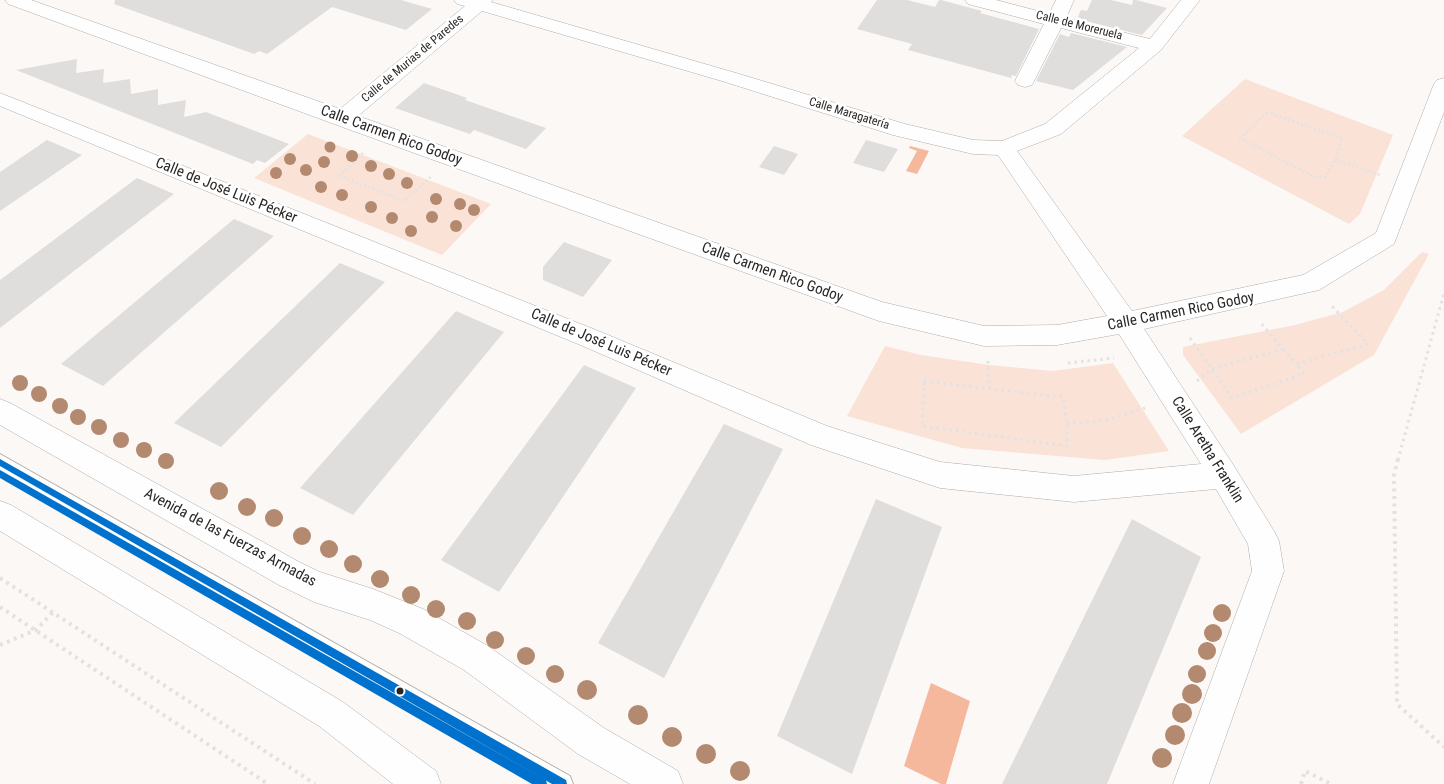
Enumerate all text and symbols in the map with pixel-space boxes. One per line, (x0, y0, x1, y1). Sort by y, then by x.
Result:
street label: Calle de Moreruela (1034, 8, 1124, 44)
street label: Calle de Murias de Paredes (359, 12, 467, 106)
street label: Calle Maragatería (807, 95, 891, 133)
street label: Calle Carmen Rico Godoy (318, 102, 464, 170)
street label: Calle de José Luis Pécker (153, 154, 299, 228)
street label: Calle Carmen Rico Godoy (699, 239, 845, 307)
street label: Calle Carmen Rico Godoy (1106, 289, 1256, 335)
street label: Calle de José Luis Pécker (528, 305, 674, 381)
street label: Calle Aretha Franklin (1167, 393, 1247, 507)
street label: Avenida de las Fuerzas Armadas (141, 485, 319, 591)
unlabelled marker (395, 686, 405, 696)

